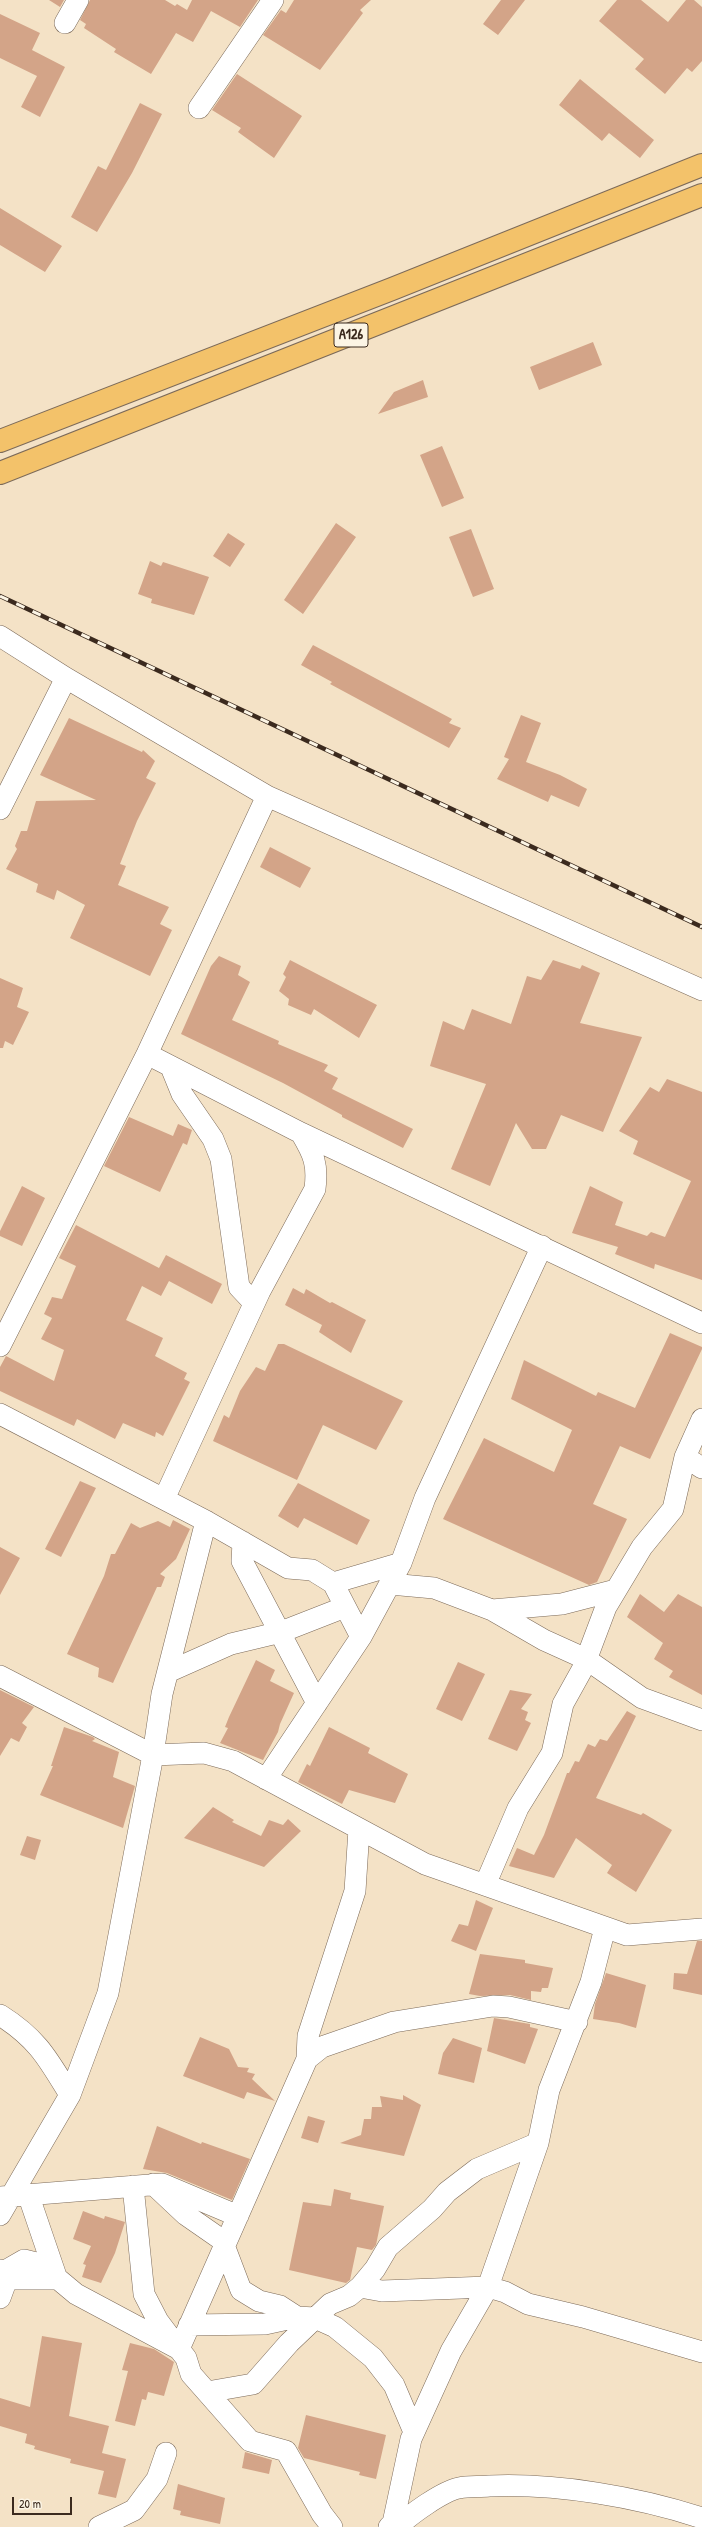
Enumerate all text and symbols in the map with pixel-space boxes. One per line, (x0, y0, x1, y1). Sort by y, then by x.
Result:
road number: A126 (334, 323, 368, 347)
scale bar (14, 2489, 74, 2515)
text: 20 m (19, 2495, 41, 2512)

